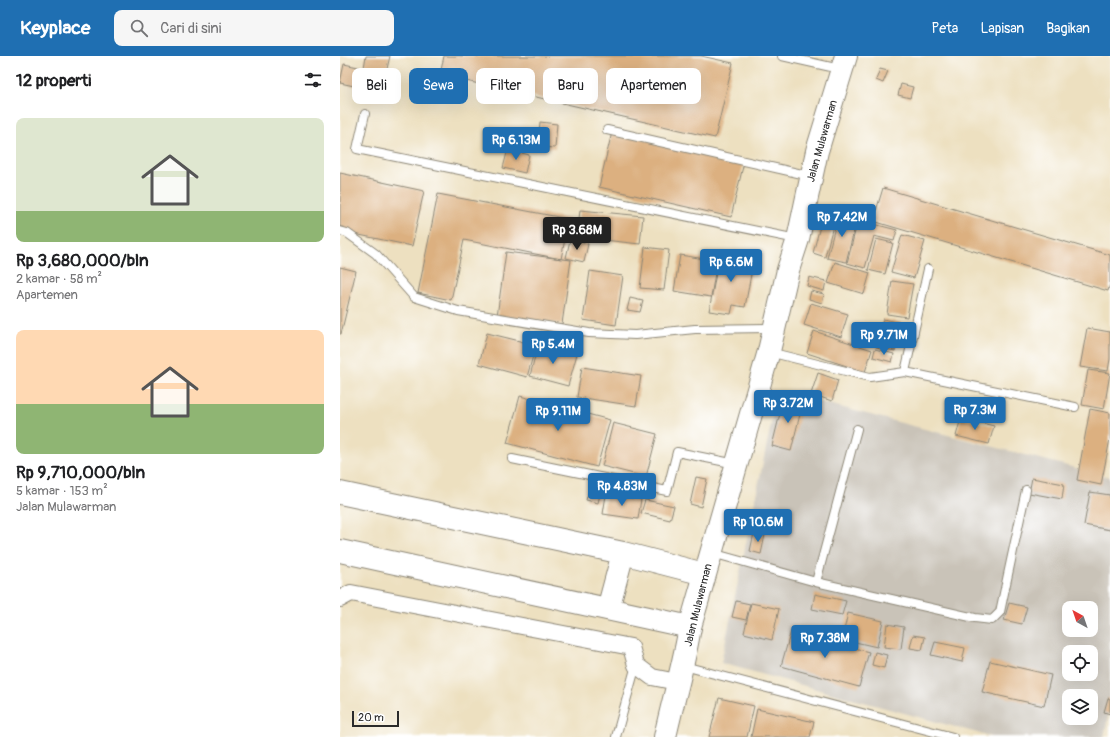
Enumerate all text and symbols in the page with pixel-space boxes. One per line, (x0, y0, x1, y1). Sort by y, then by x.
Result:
search box (114, 10, 394, 46)
text: Keyplace (20, 16, 90, 40)
icon: search (128, 17, 150, 39)
text: Cari di sini (160, 19, 221, 38)
text: Peta (932, 20, 958, 37)
text: Lapisan (980, 20, 1024, 37)
text: Bagikan (1046, 20, 1090, 37)
chip: Beli (352, 68, 401, 104)
chip: Sewa (409, 68, 468, 104)
chip: Filter (476, 68, 535, 104)
chip: Baru (543, 68, 598, 104)
chip: Apartemen (606, 68, 701, 104)
icon: filters (302, 69, 324, 91)
text: 12 properti (16, 70, 91, 91)
street label: Jalan Mulawarman (804, 98, 840, 184)
pin: Rp 6.13M (475, 127, 557, 161)
text: Rp 6.13M (492, 132, 540, 148)
icon: home (134, 144, 206, 216)
pin: Rp 7.42M (801, 204, 883, 238)
text: Rp 7.42M (817, 209, 867, 225)
pin: Rp 3.68M (536, 217, 618, 251)
text: Rp 3.68M (552, 222, 602, 238)
pin: Rp 6.6M (694, 249, 768, 283)
text: Rp 3,680,000/bln (16, 250, 149, 271)
text: Rp 6.6M (709, 254, 753, 270)
text: 2 kamar · 58 m² (16, 271, 102, 287)
text: Apartemen (16, 287, 78, 303)
pin: Rp 9.71M (843, 322, 925, 356)
text: Rp 9.71M (860, 327, 908, 343)
pin: Rp 5.4M (516, 331, 590, 365)
text: Rp 5.4M (531, 336, 575, 352)
icon: home (134, 356, 206, 428)
pin: Rp 3.72M (747, 390, 829, 424)
text: Rp 3.72M (763, 395, 813, 411)
pin: Rp 7.3M (938, 397, 1012, 431)
pin: Rp 9.11M (517, 398, 599, 432)
text: Rp 7.3M (954, 402, 996, 418)
text: Rp 9.11M (535, 403, 581, 419)
text: Rp 9,710,000/bln (16, 462, 145, 483)
pin: Rp 4.83M (581, 473, 663, 507)
text: Rp 4.83M (597, 478, 647, 494)
text: 5 kamar · 153 m² (16, 483, 108, 499)
text: Jalan Mulawarman (16, 499, 116, 515)
pin: Rp 10.6M (717, 509, 799, 543)
text: Rp 10.6M (733, 514, 783, 530)
street label: Jalan Mulawarman (681, 562, 715, 648)
north arrow (1062, 601, 1098, 637)
map controls (1062, 601, 1098, 725)
pin: Rp 7.38M (784, 625, 866, 659)
text: Rp 7.38M (800, 630, 850, 646)
button: locate (1062, 645, 1098, 681)
button: layers (1062, 689, 1098, 725)
scale bar (352, 709, 399, 728)
text: 20 m (358, 711, 384, 724)

